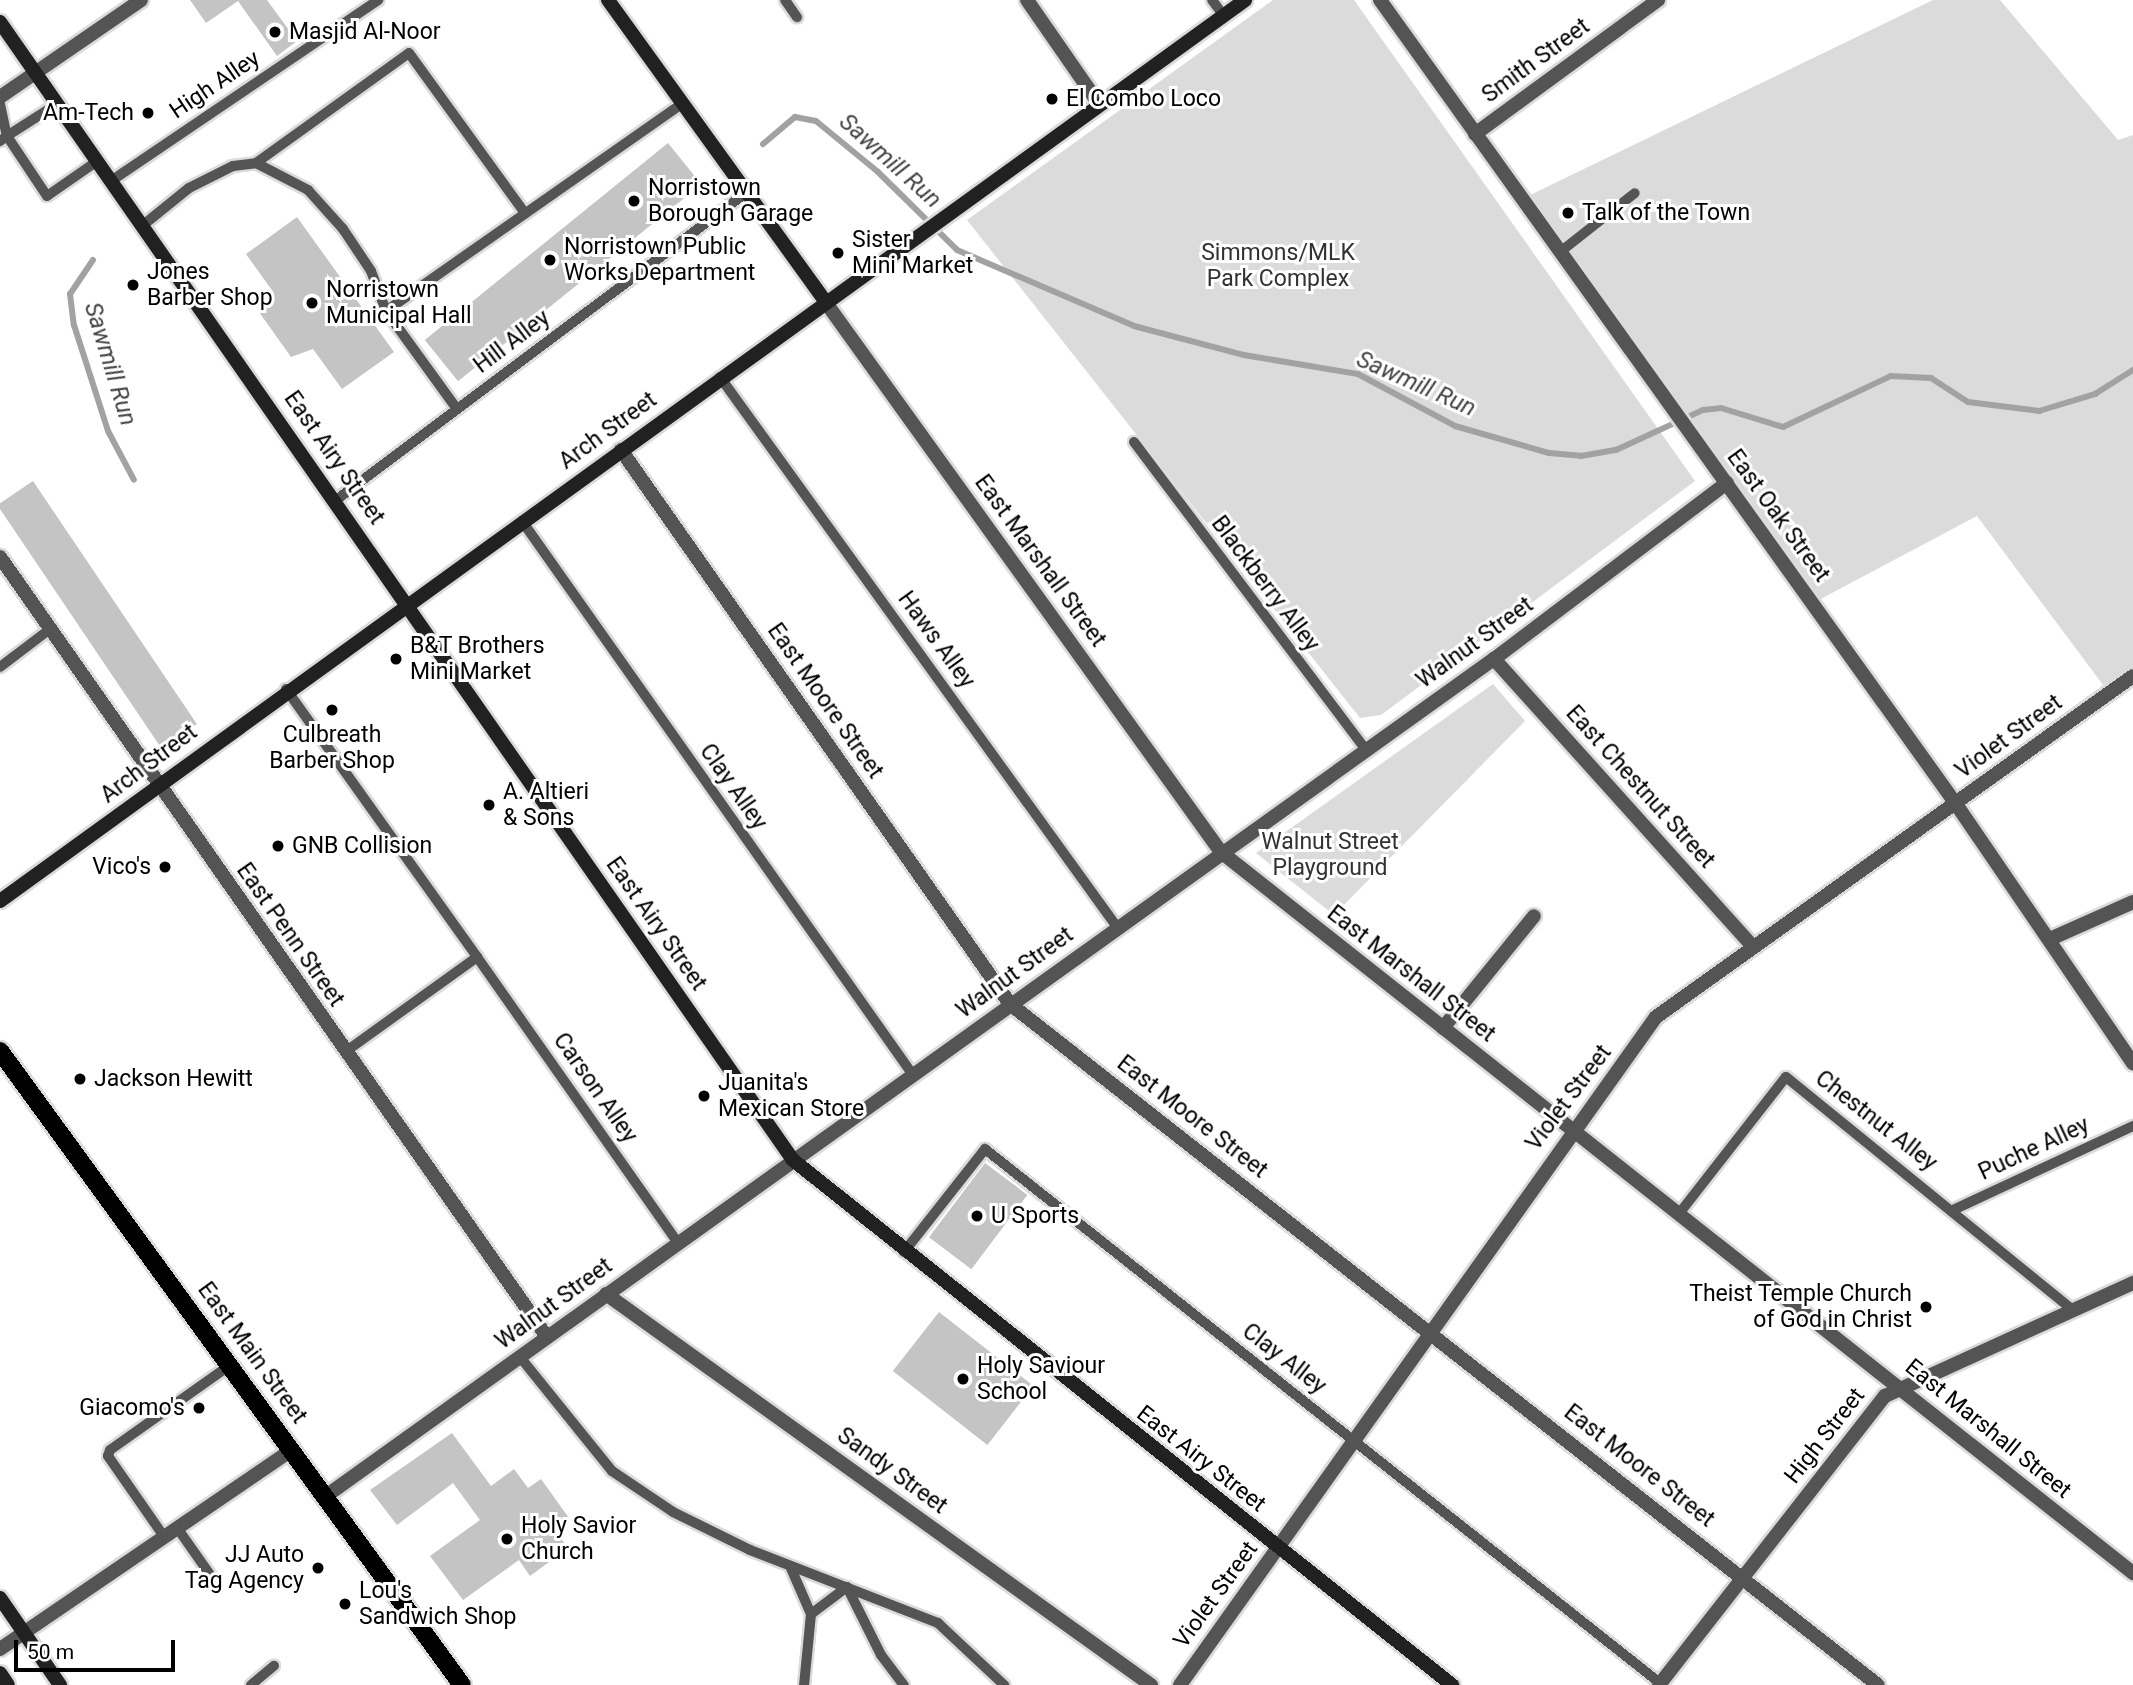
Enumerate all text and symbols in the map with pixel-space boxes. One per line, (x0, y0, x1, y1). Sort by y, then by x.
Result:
street label: Smith Street (1477, 13, 1595, 109)
place label: Masjid Al-Noor (289, 18, 441, 46)
marker: Masjid Al-Noor (267, 24, 283, 40)
street label: High Alley (165, 45, 265, 125)
place label: El Combo Loco (1066, 85, 1221, 113)
marker: El Combo Loco (1044, 91, 1060, 107)
place label: Am-Tech (43, 99, 134, 127)
marker: Am-Tech (140, 105, 156, 121)
water label: Sawmill Run (833, 108, 947, 214)
place label: Norristown Borough Garage (648, 174, 813, 228)
marker: Norristown Borough Garage (626, 193, 642, 209)
place label: Talk of the Town (1582, 199, 1751, 227)
marker: Talk of the Town (1560, 205, 1576, 221)
place label: Sister Mini Market (852, 226, 973, 280)
place label: Norristown Public Works Department (564, 233, 755, 287)
park label: Simmons/MLK Park Complex (1201, 239, 1355, 293)
marker: Sister Mini Market (830, 245, 846, 261)
marker: Norristown Public Works Department (542, 252, 558, 268)
place label: Jones Barber Shop (147, 258, 273, 312)
place label: Norristown Municipal Hall (326, 276, 472, 330)
marker: Jones Barber Shop (125, 277, 141, 293)
marker: Norristown Municipal Hall (304, 295, 320, 311)
water label: Sawmill Run (78, 299, 142, 429)
street label: Hill Alley (469, 304, 555, 380)
water label: Sawmill Run (1352, 345, 1480, 423)
street label: East Airy Street (278, 386, 390, 530)
street label: Arch Street (554, 386, 662, 476)
street label: East Oak Street (1721, 444, 1835, 588)
street label: East Marshall Street (968, 470, 1112, 652)
street label: Blackberry Alley (1205, 511, 1325, 657)
street label: Haws Alley (892, 586, 980, 694)
street label: Walnut Street (1411, 591, 1539, 695)
street label: East Moore Street (761, 618, 889, 784)
place label: B&T Brothers Mini Market (410, 632, 545, 686)
marker: B&T Brothers Mini Market (388, 651, 404, 667)
street label: Violet Street (1950, 689, 2068, 785)
street label: East Chestnut Street (1560, 700, 1720, 874)
marker: Culbreath Barber Shop (324, 702, 340, 718)
street label: Arch Street (95, 719, 203, 809)
place label: Culbreath Barber Shop (269, 721, 395, 775)
street label: Clay Alley (693, 739, 773, 835)
place label: A. Altieri & Sons (503, 778, 589, 832)
marker: A. Altieri & Sons (481, 797, 497, 813)
park label: Walnut Street Playground (1261, 828, 1399, 882)
place label: GNB Collision (292, 832, 432, 860)
marker: GNB Collision (270, 838, 286, 854)
street label: East Airy Street (600, 852, 712, 996)
place label: Vico's (92, 853, 151, 881)
street label: East Penn Street (230, 858, 350, 1012)
marker: Vico's (157, 859, 173, 875)
street label: East Marshall Street (1321, 900, 1501, 1048)
street label: Walnut Street (951, 921, 1079, 1025)
street label: Carson Alley (547, 1028, 643, 1148)
street label: Violet Street (1520, 1040, 1618, 1156)
street label: East Moore Street (1111, 1050, 1273, 1184)
place label: Jackson Hewitt (94, 1065, 253, 1093)
street label: Chestnut Alley (1810, 1065, 1942, 1177)
place label: Juanita's Mexican Store (718, 1069, 864, 1123)
marker: Jackson Hewitt (72, 1071, 88, 1087)
marker: Juanita's Mexican Store (696, 1088, 712, 1104)
street label: Puche Alley (1974, 1111, 2094, 1187)
place label: U Sports (991, 1202, 1079, 1230)
marker: U Sports (969, 1208, 985, 1224)
street label: Walnut Street (490, 1252, 618, 1356)
street label: East Main Street (191, 1277, 313, 1429)
place label: Theist Temple Church of God in Christ (1689, 1280, 1912, 1334)
marker: Theist Temple Church of God in Christ (1918, 1299, 1934, 1315)
street label: Clay Alley (1237, 1318, 1331, 1400)
place label: Holy Saviour School (977, 1352, 1105, 1406)
street label: East Marshall Street (1899, 1354, 2077, 1504)
marker: Holy Saviour School (955, 1371, 971, 1387)
street label: High Street (1779, 1383, 1871, 1489)
place label: Giacomo's (79, 1394, 185, 1422)
street label: East Moore Street (1558, 1399, 1720, 1533)
marker: Giacomo's (191, 1400, 207, 1416)
street label: East Airy Street (1131, 1400, 1271, 1518)
street label: Sandy Street (832, 1422, 952, 1520)
place label: Holy Savior Church (521, 1512, 636, 1566)
marker: Holy Savior Church (499, 1531, 515, 1547)
street label: Violet Street (1168, 1536, 1264, 1654)
place label: JJ Auto Tag Agency (185, 1541, 304, 1595)
marker: JJ Auto Tag Agency (310, 1560, 326, 1576)
place label: Lou's Sandwich Shop (359, 1577, 516, 1631)
marker: Lou's Sandwich Shop (337, 1596, 353, 1612)
scale bar (18, 1626, 178, 1670)
text: 50 m (27, 1640, 74, 1664)

